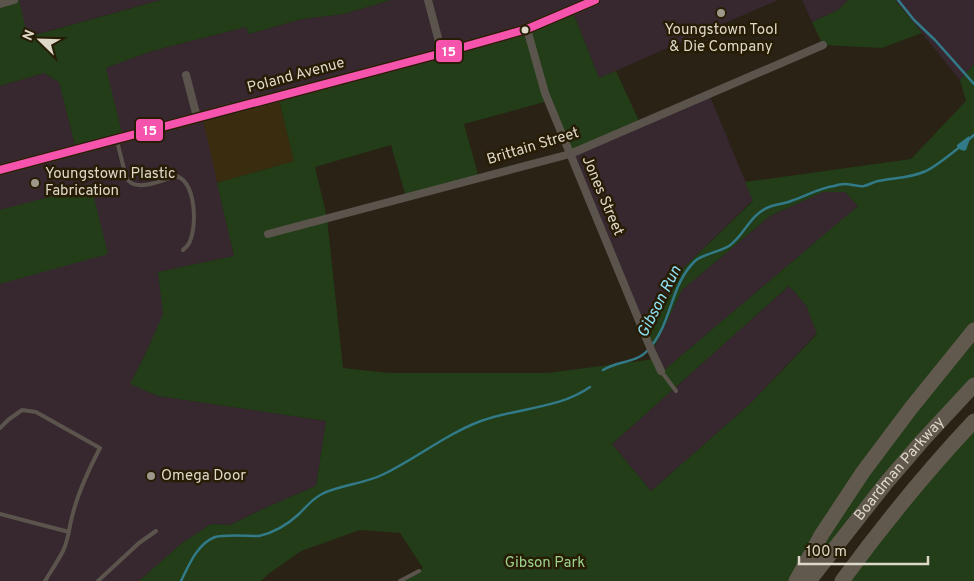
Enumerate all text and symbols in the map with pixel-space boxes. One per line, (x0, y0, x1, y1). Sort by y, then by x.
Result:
marker: Youngstown Tool & Die Company (715, 7, 727, 19)
north arrow (15, 15, 65, 65)
place label: Youngstown Tool & Die Company (664, 21, 778, 57)
unlabelled marker (520, 25, 530, 35)
text: N (20, 28, 39, 43)
line badge: 15 (435, 39, 463, 63)
text: 15 (442, 44, 456, 61)
street label: Poland Avenue (245, 54, 347, 98)
line badge: 15 (135, 118, 164, 142)
text: 15 (143, 123, 157, 140)
street label: Brittain Street (485, 124, 581, 170)
street label: Jones Street (577, 153, 627, 239)
place label: Youngstown Plastic Fabrication (45, 165, 175, 201)
marker: Youngstown Plastic Fabrication (29, 177, 41, 189)
water label: Gibson Run (633, 262, 687, 341)
street label: Boardman Parkway (850, 413, 949, 525)
place label: Omega Door (161, 467, 246, 486)
marker: Omega Door (145, 470, 157, 482)
scale bar (799, 534, 928, 566)
text: 100 m (806, 543, 847, 562)
park label: Gibson Park (505, 554, 585, 573)

